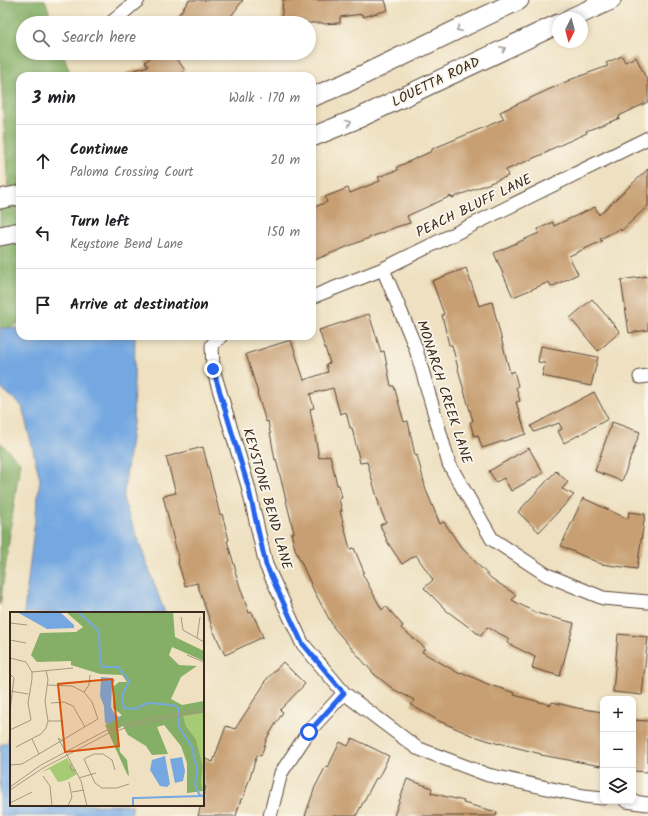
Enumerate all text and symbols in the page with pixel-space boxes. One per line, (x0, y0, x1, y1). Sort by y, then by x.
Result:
north arrow (552, 12, 588, 48)
search box (16, 16, 316, 60)
one-way arrow (456, 24, 463, 32)
text: Search here (62, 26, 136, 50)
icon: search (30, 27, 52, 49)
one-way arrow (499, 46, 507, 54)
street label: LOUETTA ROAD (388, 51, 484, 113)
text: 3 min (32, 85, 76, 112)
text: Walk · 170 m (229, 88, 300, 109)
one-way arrow (345, 119, 352, 127)
text: Continue (70, 138, 128, 162)
icon: ahead (32, 150, 54, 172)
text: 20 m (270, 150, 300, 171)
text: Paloma Crossing Court (70, 162, 194, 183)
street label: PEACH BLUFF LANE (412, 168, 536, 244)
text: Turn left (70, 210, 130, 234)
icon: left (32, 222, 54, 244)
text: 150 m (267, 222, 300, 243)
text: Keystone Bend Lane (70, 234, 183, 255)
text: Arrive at destination (70, 293, 209, 317)
icon: arrive (32, 294, 54, 316)
street label: MONARCH CREEK LANE (410, 317, 478, 467)
route end (204, 360, 222, 378)
street label: KEYSTONE BEND LANE (236, 426, 298, 573)
inset map (10, 612, 204, 806)
map controls (600, 696, 636, 804)
button: + (600, 696, 636, 732)
route start (300, 723, 318, 741)
button: − (600, 732, 636, 768)
button: layers (600, 768, 636, 804)

